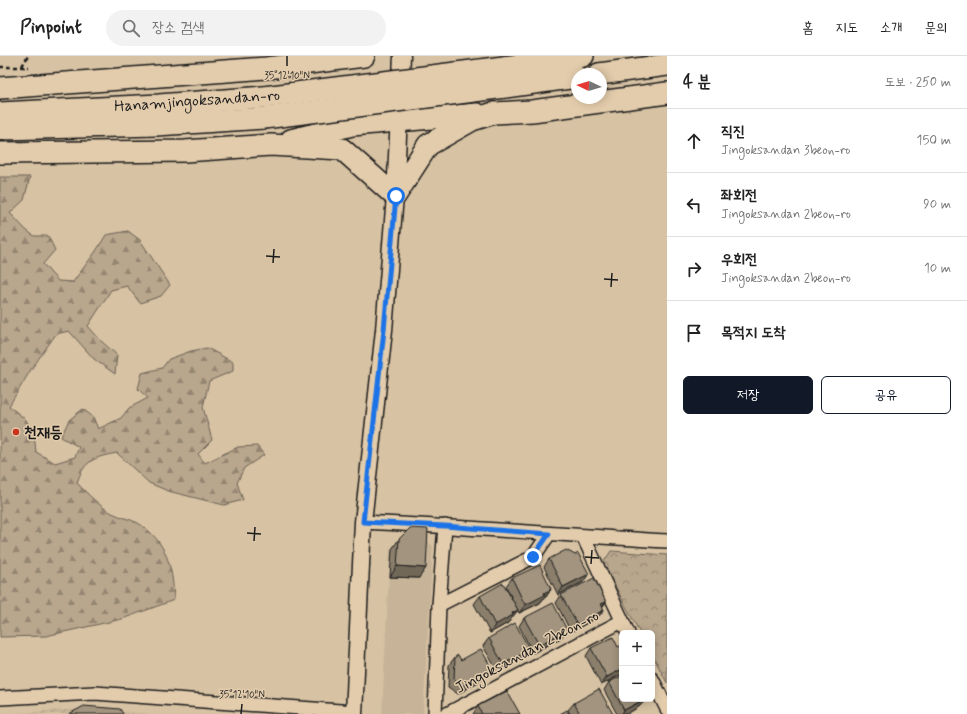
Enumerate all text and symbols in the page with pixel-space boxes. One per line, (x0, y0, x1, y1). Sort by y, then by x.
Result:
search box (106, 10, 386, 46)
text: Pinpoint (20, 15, 82, 40)
icon: search (120, 17, 142, 39)
text: 장소 검색 (152, 18, 204, 38)
text: 홈 (802, 19, 813, 37)
text: 지도 (835, 19, 858, 37)
text: 소개 (880, 19, 902, 37)
text: 문의 (924, 19, 947, 37)
north arrow (571, 68, 607, 104)
text: 35°12'10"N (264, 69, 310, 83)
text: 4 분 (683, 71, 711, 93)
text: 도보 · 250 m (885, 74, 951, 91)
street label: Hanamjingoksandan-ro (113, 85, 281, 118)
text: 직진 (721, 122, 745, 142)
icon: ahead (683, 130, 705, 152)
text: 150 m (917, 132, 951, 149)
text: Jingoksandan 3beon-ro (721, 142, 850, 159)
text: 좌회전 (721, 186, 757, 206)
route start (387, 187, 405, 205)
icon: left (683, 194, 705, 216)
text: 90 m (923, 196, 951, 213)
text: Jingoksandan 2beon-ro (721, 206, 851, 223)
text: 우회전 (721, 250, 757, 270)
icon: right (683, 258, 705, 280)
text: 10 m (924, 260, 951, 277)
text: Jingoksandan 2beon-ro (721, 270, 851, 287)
icon: arrive (683, 322, 705, 344)
text: 목적지 도착 (721, 323, 785, 343)
button: 저장 (683, 376, 813, 414)
button: 공유 (821, 376, 951, 414)
place label: 천재등 (24, 422, 63, 443)
marker: 천재등 (11, 427, 21, 437)
route end (524, 548, 542, 566)
street label: Jingoksandan 2beon-ro (451, 605, 603, 700)
map controls (619, 630, 655, 702)
button: + (619, 630, 655, 666)
button: − (619, 666, 655, 702)
text: 35°12'10"N (219, 688, 265, 702)

